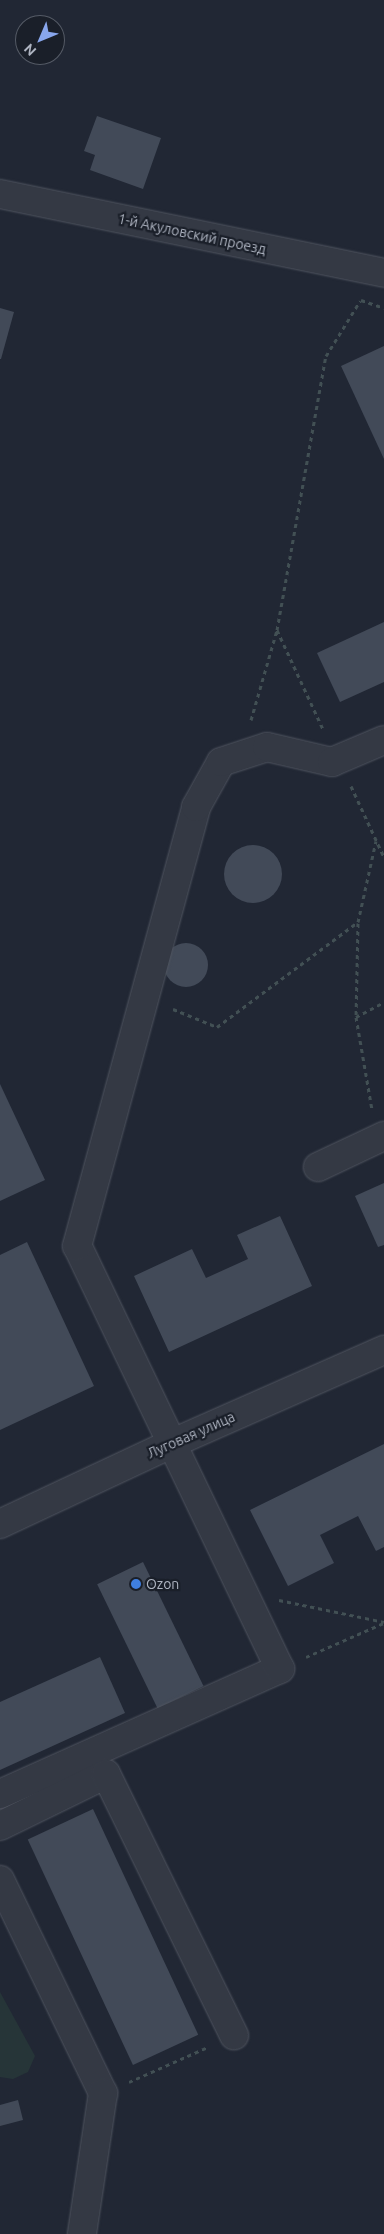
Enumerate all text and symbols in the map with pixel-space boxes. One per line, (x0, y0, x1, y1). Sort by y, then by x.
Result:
north arrow (15, 15, 65, 65)
text: N (21, 41, 39, 59)
street label: 1-й Акуловский проезд (116, 210, 268, 258)
street label: Луговая улица (145, 1408, 237, 1462)
place label: Ozon (146, 1576, 179, 1592)
marker: Ozon (130, 1578, 142, 1590)

